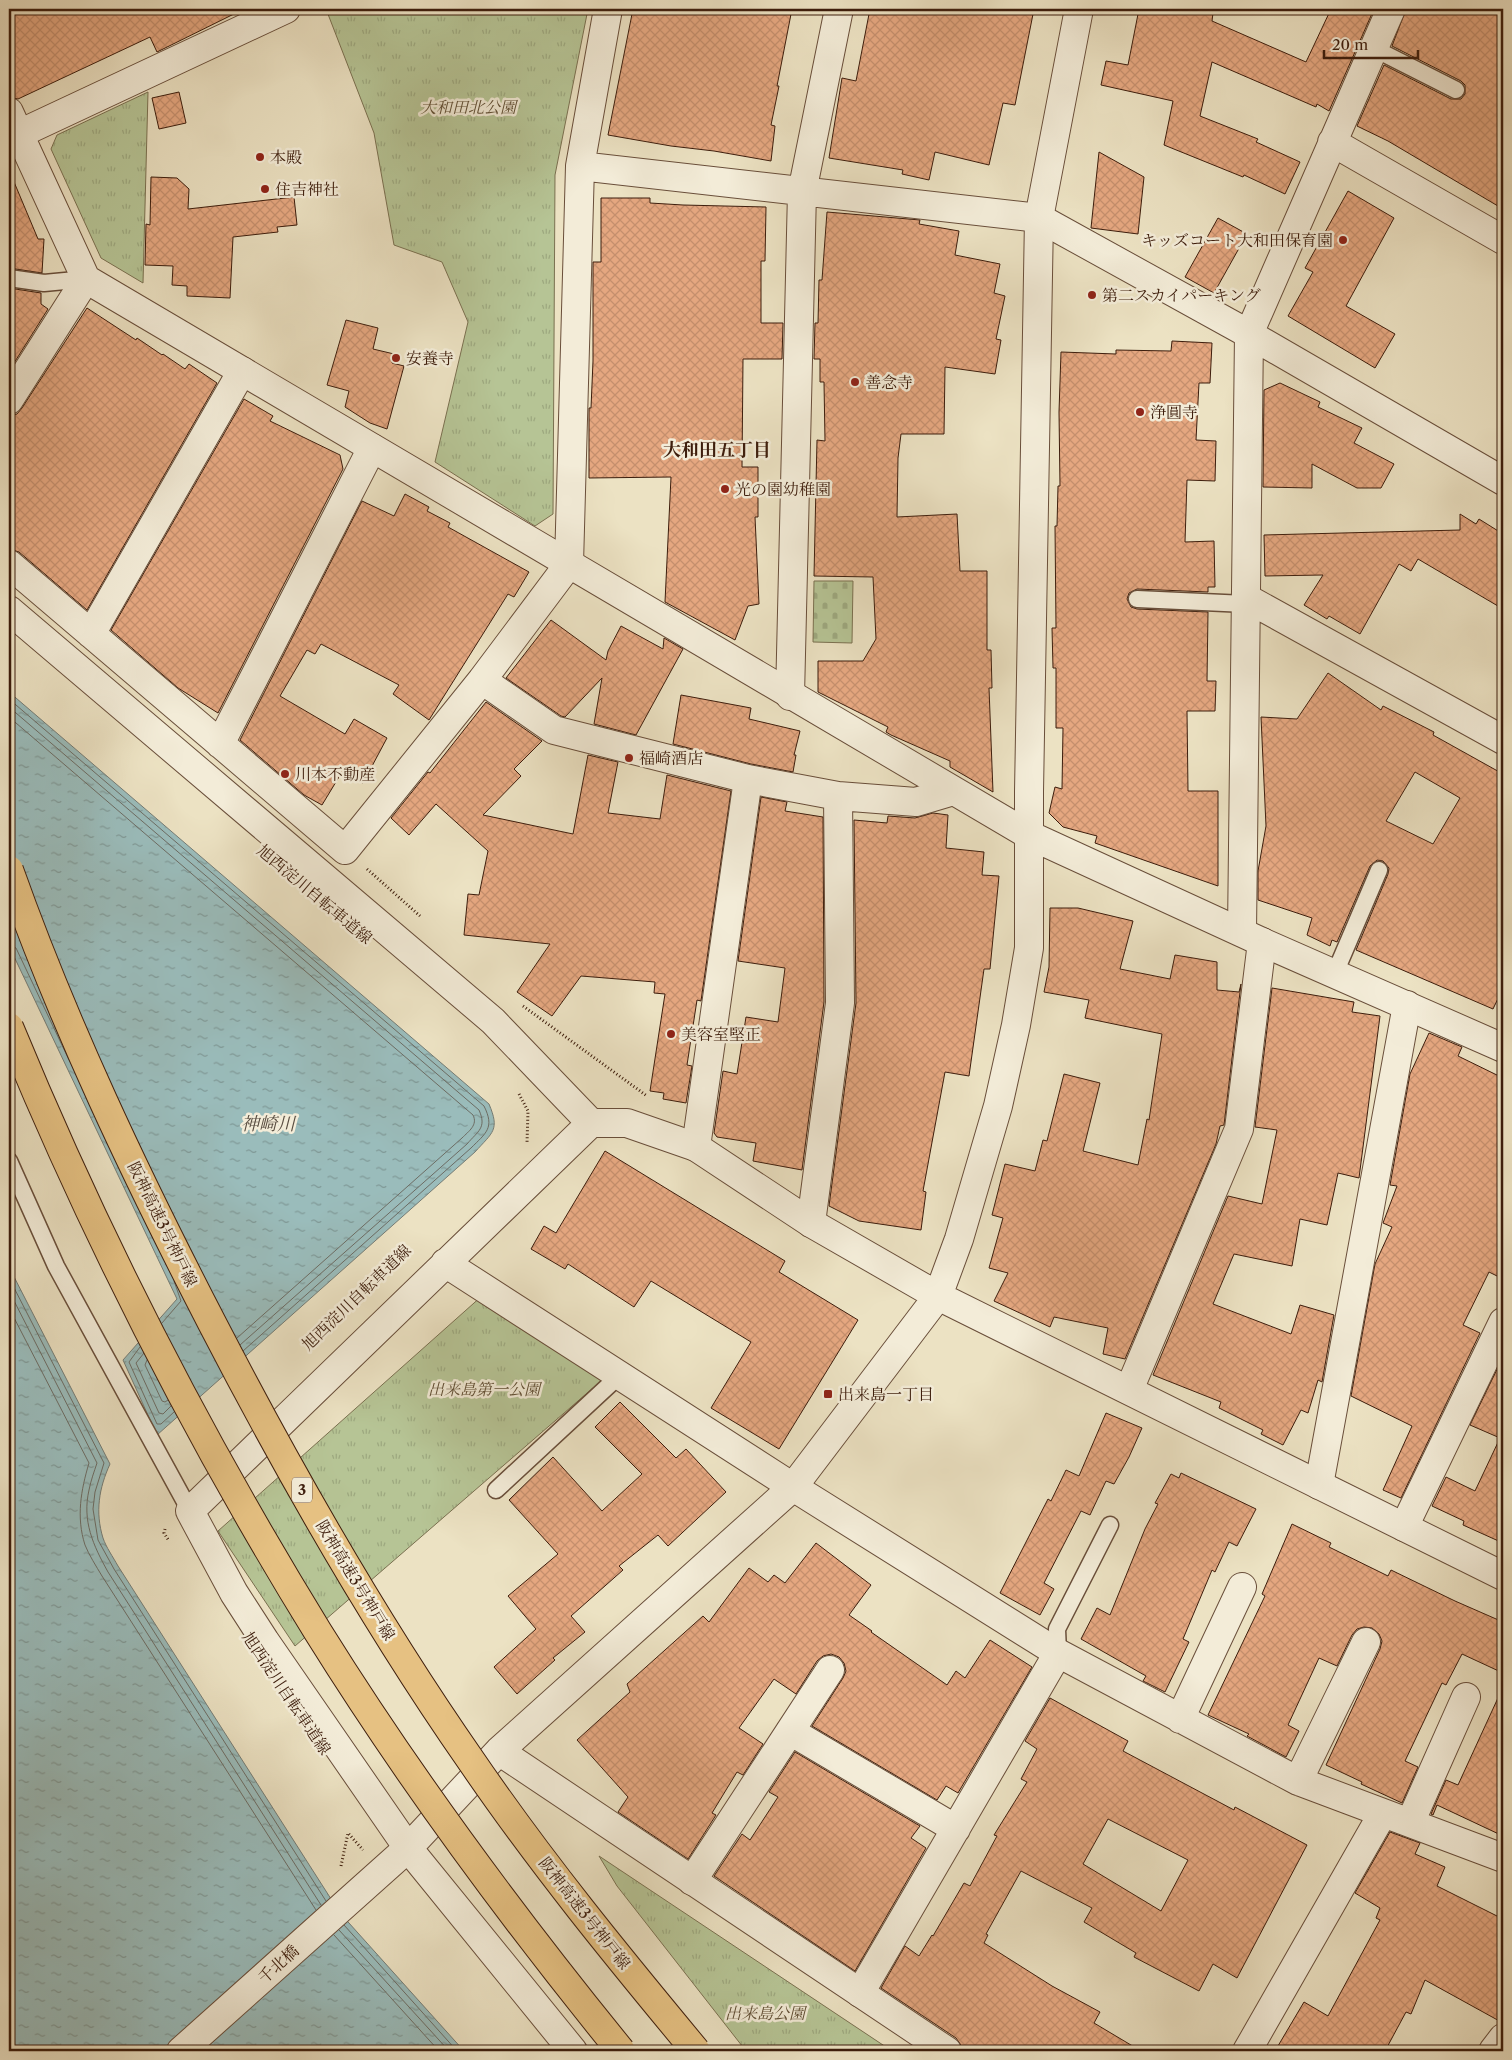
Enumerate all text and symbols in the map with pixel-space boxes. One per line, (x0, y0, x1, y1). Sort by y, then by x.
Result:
scale bar (1324, 28, 1418, 60)
text: 20 m (1332, 35, 1368, 54)
park label: 大和田北公園 (420, 97, 519, 117)
place label: 本殿 (270, 147, 302, 167)
marker: 本殿 (254, 151, 266, 163)
place label: 住吉神社 (275, 179, 339, 199)
marker: 住吉神社 (259, 183, 271, 195)
place label: キッズコート大和田保育園 (1141, 230, 1333, 250)
marker: キッズコート大和田保育園 (1337, 234, 1349, 246)
place label: 第二スカイパーキング (1102, 285, 1261, 305)
marker: 第二スカイパーキング (1086, 289, 1098, 301)
place label: 安養寺 (406, 348, 454, 368)
marker: 安養寺 (390, 352, 402, 364)
place label: 善念寺 (865, 372, 913, 392)
marker: 善念寺 (849, 376, 861, 388)
place label: 浄圓寺 (1150, 402, 1198, 422)
marker: 浄圓寺 (1134, 406, 1146, 418)
district label: 大和田五丁目 (663, 439, 771, 461)
place label: 光の園幼稚園 (735, 479, 831, 499)
marker: 光の園幼稚園 (719, 483, 731, 495)
place label: 福崎酒店 (639, 748, 703, 768)
marker: 福崎酒店 (623, 752, 635, 764)
place label: 川本不動産 (295, 764, 375, 784)
marker: 川本不動産 (279, 768, 291, 780)
street label: 旭西淀川自転車道線 (253, 840, 377, 948)
place label: 美容室堅正 (681, 1024, 761, 1044)
marker: 美容室堅正 (665, 1028, 677, 1040)
water label: 神崎川 (241, 1113, 297, 1135)
street label: 阪神高速3号神戸線 (124, 1158, 202, 1290)
street label: 旭西淀川自転車道線 (297, 1240, 415, 1354)
park label: 出来島第一公園 (428, 1379, 543, 1399)
place label: 出来島一丁目 (838, 1384, 934, 1404)
marker: 出来島一丁目 (822, 1388, 834, 1400)
road number: 3 (292, 1478, 312, 1502)
street label: 阪神高速3号神戸線 (312, 1516, 400, 1644)
street label: 旭西淀川自転車道線 (238, 1628, 336, 1758)
street label: 阪神高速3号神戸線 (535, 1853, 635, 1973)
street label: 千北橋 (253, 1941, 303, 1987)
park label: 出来島公園 (725, 2003, 808, 2023)

